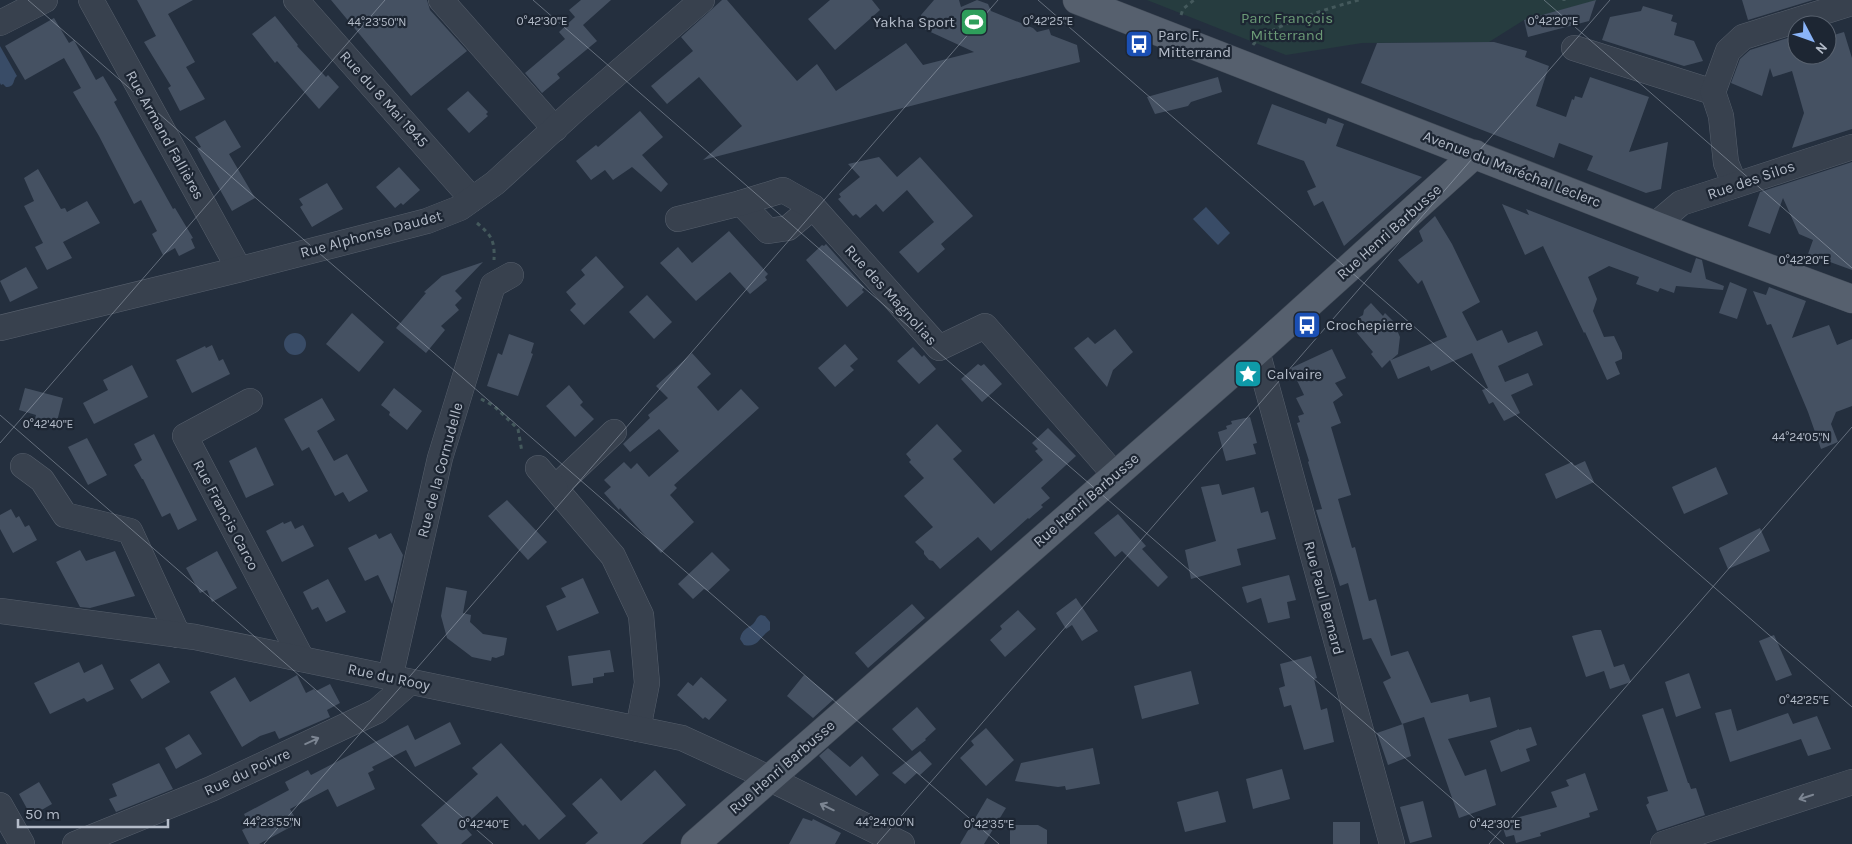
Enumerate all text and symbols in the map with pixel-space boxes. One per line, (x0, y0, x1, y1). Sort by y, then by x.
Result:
sports icon: Yakha Sport (959, 7, 989, 37)
park label: Parc François Mitterrand (1241, 9, 1333, 44)
place label: Yakha Sport (873, 13, 955, 31)
text: 0°42'30"E (516, 14, 568, 28)
text: 0°42'25"E (1023, 14, 1073, 28)
text: 0°42'20"E (1528, 14, 1578, 28)
text: 44°23'50"N (348, 15, 406, 29)
north arrow (1787, 15, 1837, 65)
place label: Parc F. Mitterrand (1158, 26, 1231, 61)
bus stop icon: Parc F. Mitterrand (1124, 29, 1154, 59)
text: N (1812, 39, 1831, 58)
street label: Rue du 8 Mai 1945 (336, 47, 432, 151)
street label: Rue Armand Fallières (122, 67, 208, 203)
street label: Avenue du Maréchal Leclerc (1421, 127, 1603, 211)
street label: Rue des Silos (1705, 157, 1797, 203)
street label: Rue Henri Barbusse (1333, 180, 1445, 284)
street label: Rue Alphonse Daudet (298, 206, 444, 262)
street label: Rue des Magnolias (841, 241, 941, 349)
text: 0°42'20"E (1779, 253, 1829, 267)
bus stop icon: Crochepierre (1292, 310, 1322, 340)
place label: Crochepierre (1326, 316, 1413, 334)
place icon: Calvaire (1233, 359, 1263, 389)
place label: Calvaire (1267, 365, 1322, 383)
street label: Rue de la Cornudelle (413, 400, 467, 540)
text: 0°42'40"E (23, 417, 73, 431)
text: 44°24'05"N (1772, 430, 1830, 444)
street label: Rue Henri Barbusse (1029, 449, 1143, 551)
street label: Rue Francis Carco (189, 457, 263, 573)
street label: Rue Paul Bernard (1300, 539, 1348, 657)
street label: Rue du Rooy (346, 660, 432, 695)
text: 0°42'25"E (1779, 693, 1829, 707)
street label: Rue Henri Barbusse (725, 716, 839, 818)
one-way arrow (304, 736, 319, 746)
street label: Rue du Poivre (201, 744, 293, 800)
one-way arrow (1798, 793, 1814, 802)
scale bar (18, 796, 168, 828)
one-way arrow (819, 802, 834, 812)
text: 50 m (25, 805, 60, 823)
text: 44°23'55"N (243, 815, 301, 829)
text: 44°24'00"N (856, 815, 914, 829)
text: 0°42'40"E (459, 817, 509, 831)
text: 0°42'35"E (964, 817, 1014, 831)
text: 0°42'30"E (1469, 817, 1521, 831)

